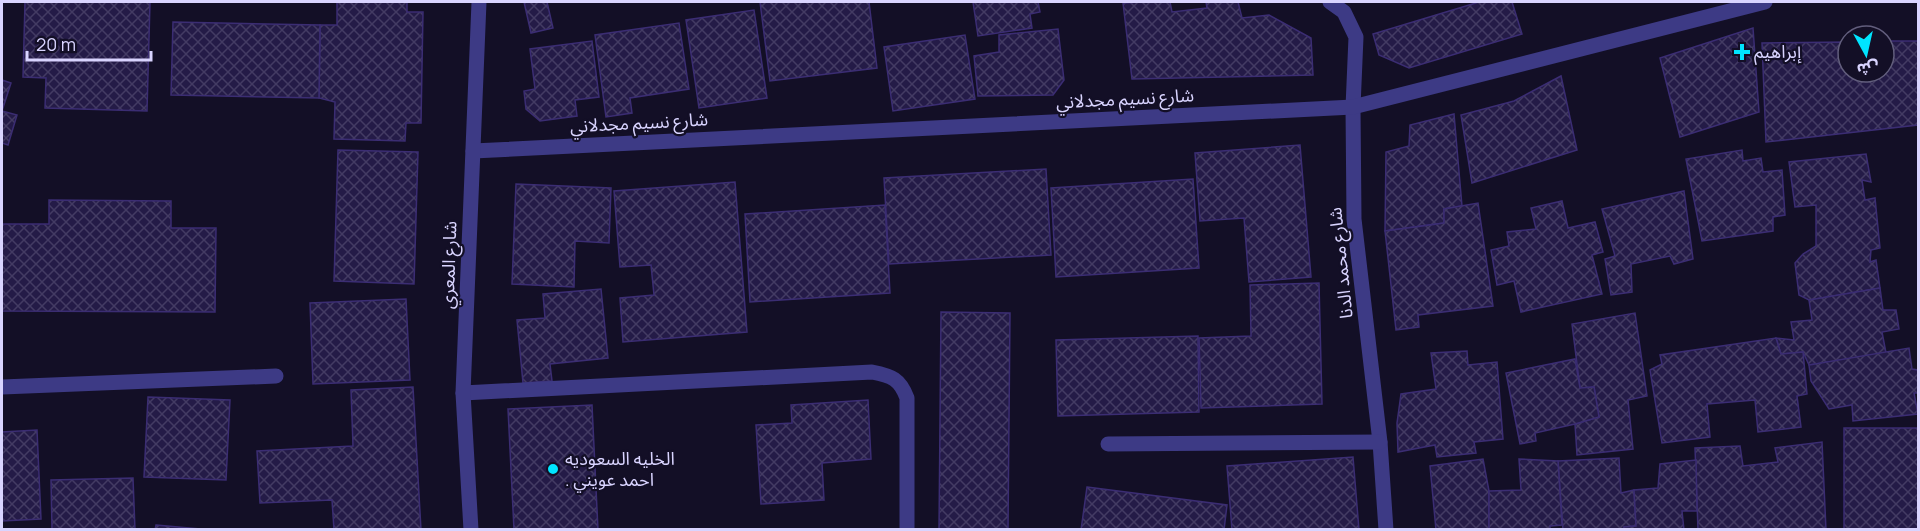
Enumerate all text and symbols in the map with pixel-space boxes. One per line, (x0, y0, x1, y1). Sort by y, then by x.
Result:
scale bar (27, 24, 152, 62)
north arrow (1836, 24, 1896, 84)
text: 20 m (36, 32, 76, 56)
place label: إبراهيم (1754, 39, 1801, 65)
marker: إبراهيم (1735, 45, 1749, 59)
text: ش (1856, 56, 1880, 81)
street label: شارع نسيم مجدلاني (1055, 82, 1195, 117)
street label: شارع نسيم مجدلاني (569, 106, 709, 141)
street label: شارع محمد الدنا (1322, 206, 1361, 320)
street label: شارع المعري (434, 220, 465, 310)
place label: الخليه السعوديه . احمد عويني (565, 446, 675, 493)
marker: الخليه السعوديه . احمد عويني (546, 462, 560, 476)

